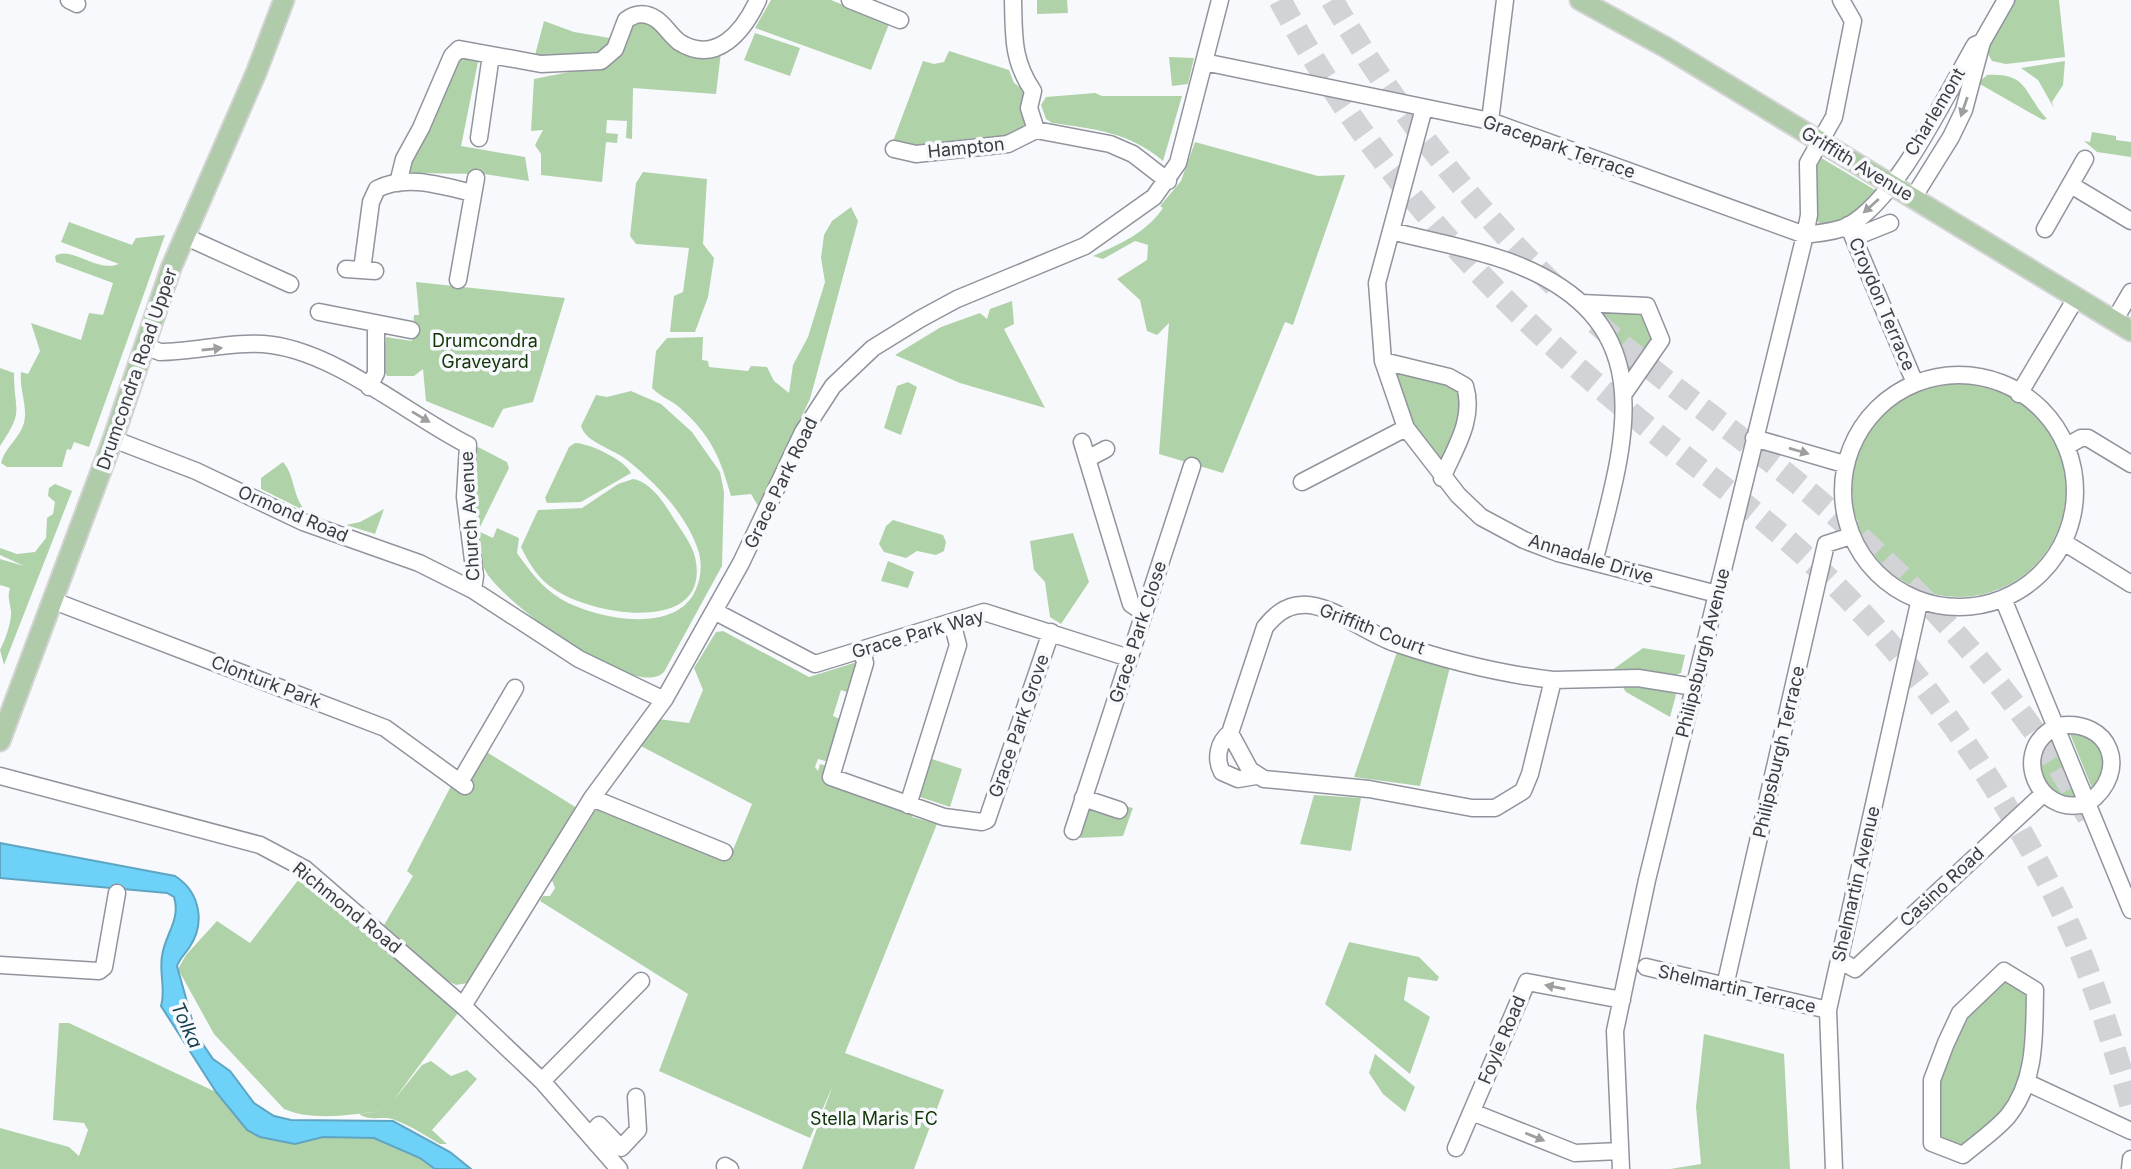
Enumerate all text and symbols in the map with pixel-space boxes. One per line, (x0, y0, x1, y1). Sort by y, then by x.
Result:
street label: Charlemont (1900, 64, 1969, 160)
one-way arrow (1958, 97, 1969, 118)
street label: Gracepark Terrace (1480, 111, 1638, 182)
street label: Griffith Avenue (1798, 122, 1917, 205)
street label: Hampton (926, 133, 1006, 162)
one-way arrow (1862, 198, 1880, 214)
street label: Croydon Terrace (1845, 234, 1920, 374)
street label: Drumcondra Road Upper (92, 265, 181, 473)
park label: Drumcondra Graveyard (432, 330, 538, 372)
one-way arrow (201, 343, 223, 354)
one-way arrow (412, 411, 431, 424)
street label: Grace Park Road (740, 414, 821, 552)
one-way arrow (1789, 446, 1810, 456)
street label: Church Avenue (456, 450, 483, 582)
street label: Ormond Road (235, 481, 351, 546)
street label: Annadale Drive (1526, 530, 1656, 587)
street label: Grace Park Close (1105, 558, 1170, 705)
street label: Philipsburgh Avenue (1671, 566, 1734, 740)
street label: Griffith Court (1317, 599, 1428, 658)
street label: Grace Park Way (849, 605, 986, 662)
street label: Clonturk Park (208, 651, 324, 712)
street label: Grace Park Grove (984, 651, 1053, 800)
street label: Philipsburgh Terrace (1748, 664, 1809, 840)
street label: Shelmartin Avenue (1827, 804, 1884, 964)
street label: Casino Road (1895, 842, 1988, 931)
street label: Richmond Road (289, 857, 406, 958)
street label: Shelmartin Terrace (1656, 960, 1818, 1017)
one-way arrow (1544, 981, 1566, 992)
street label: Foyle Road (1474, 992, 1530, 1087)
water label: Tolka (166, 998, 207, 1052)
park label: Stella Maris FC (810, 1108, 938, 1129)
one-way arrow (1525, 1132, 1546, 1143)

